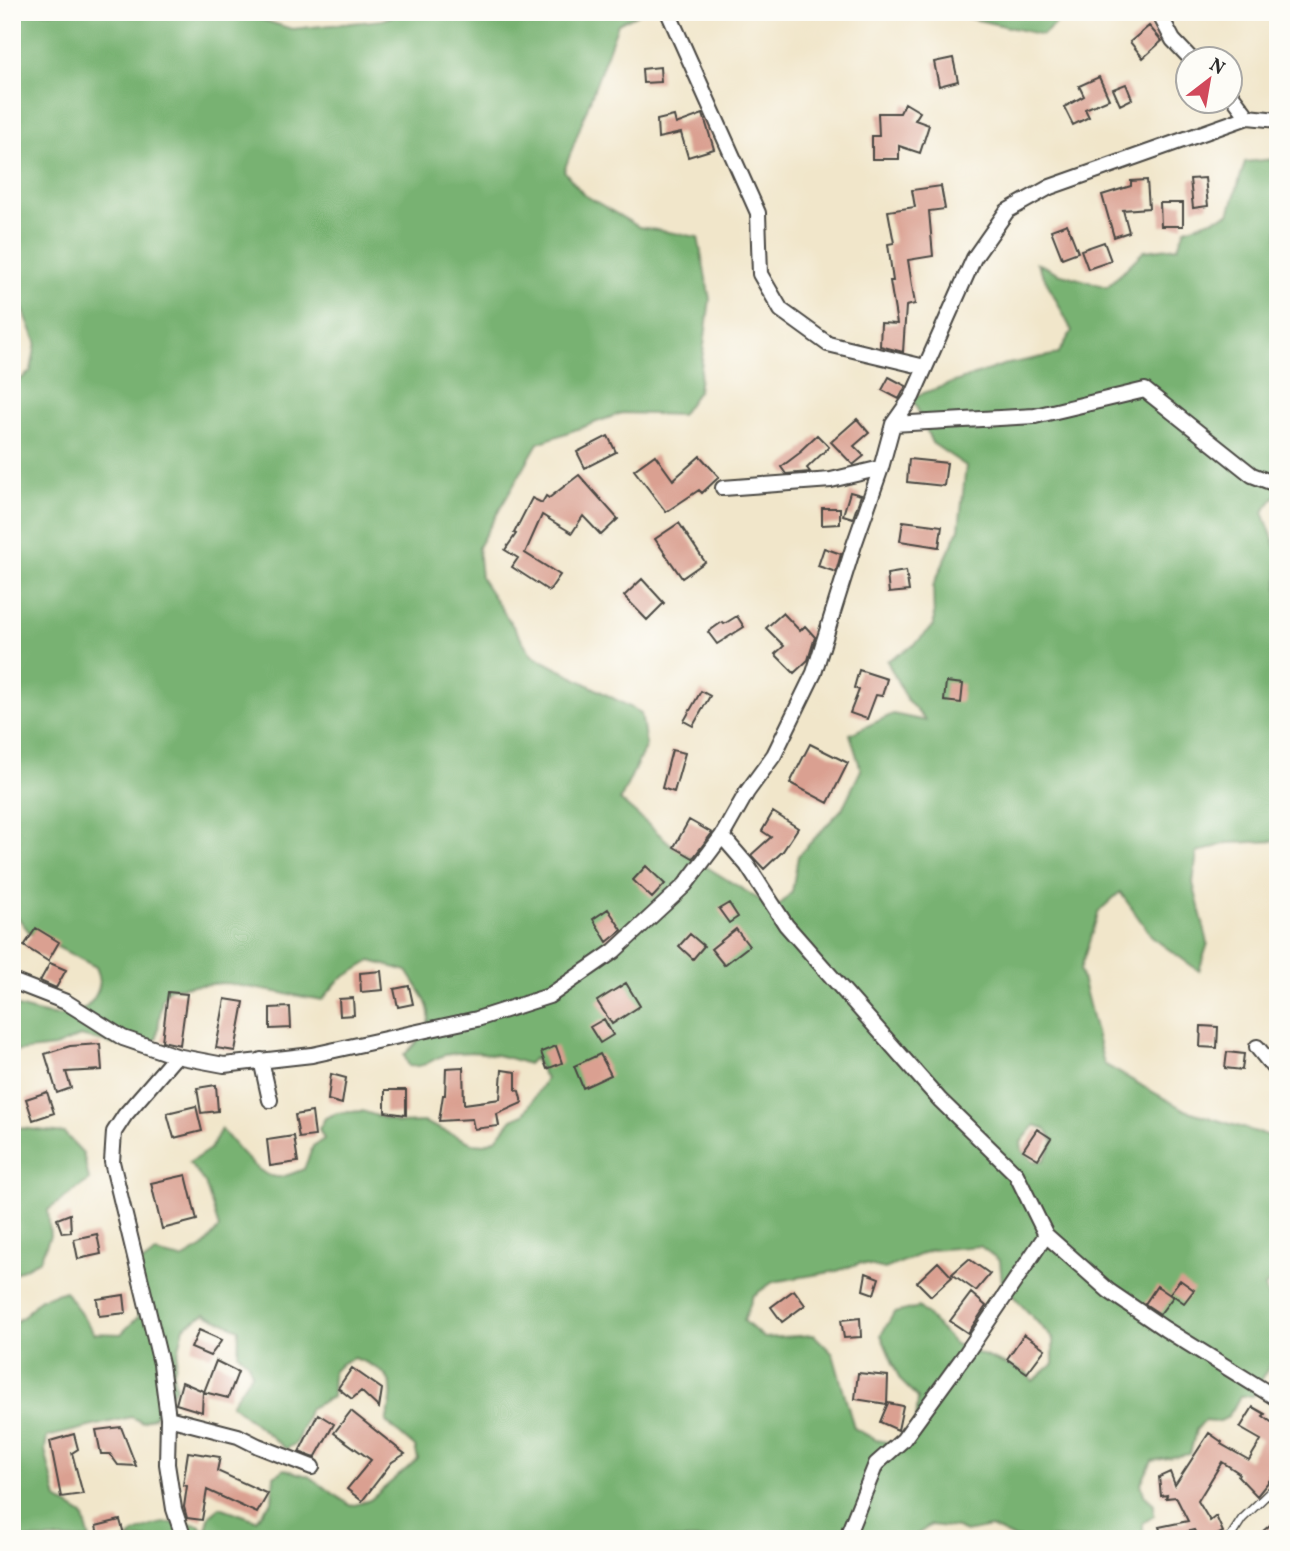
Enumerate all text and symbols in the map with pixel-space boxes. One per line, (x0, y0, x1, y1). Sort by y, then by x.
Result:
north arrow (1174, 46, 1244, 116)
text: N (1204, 52, 1230, 82)

